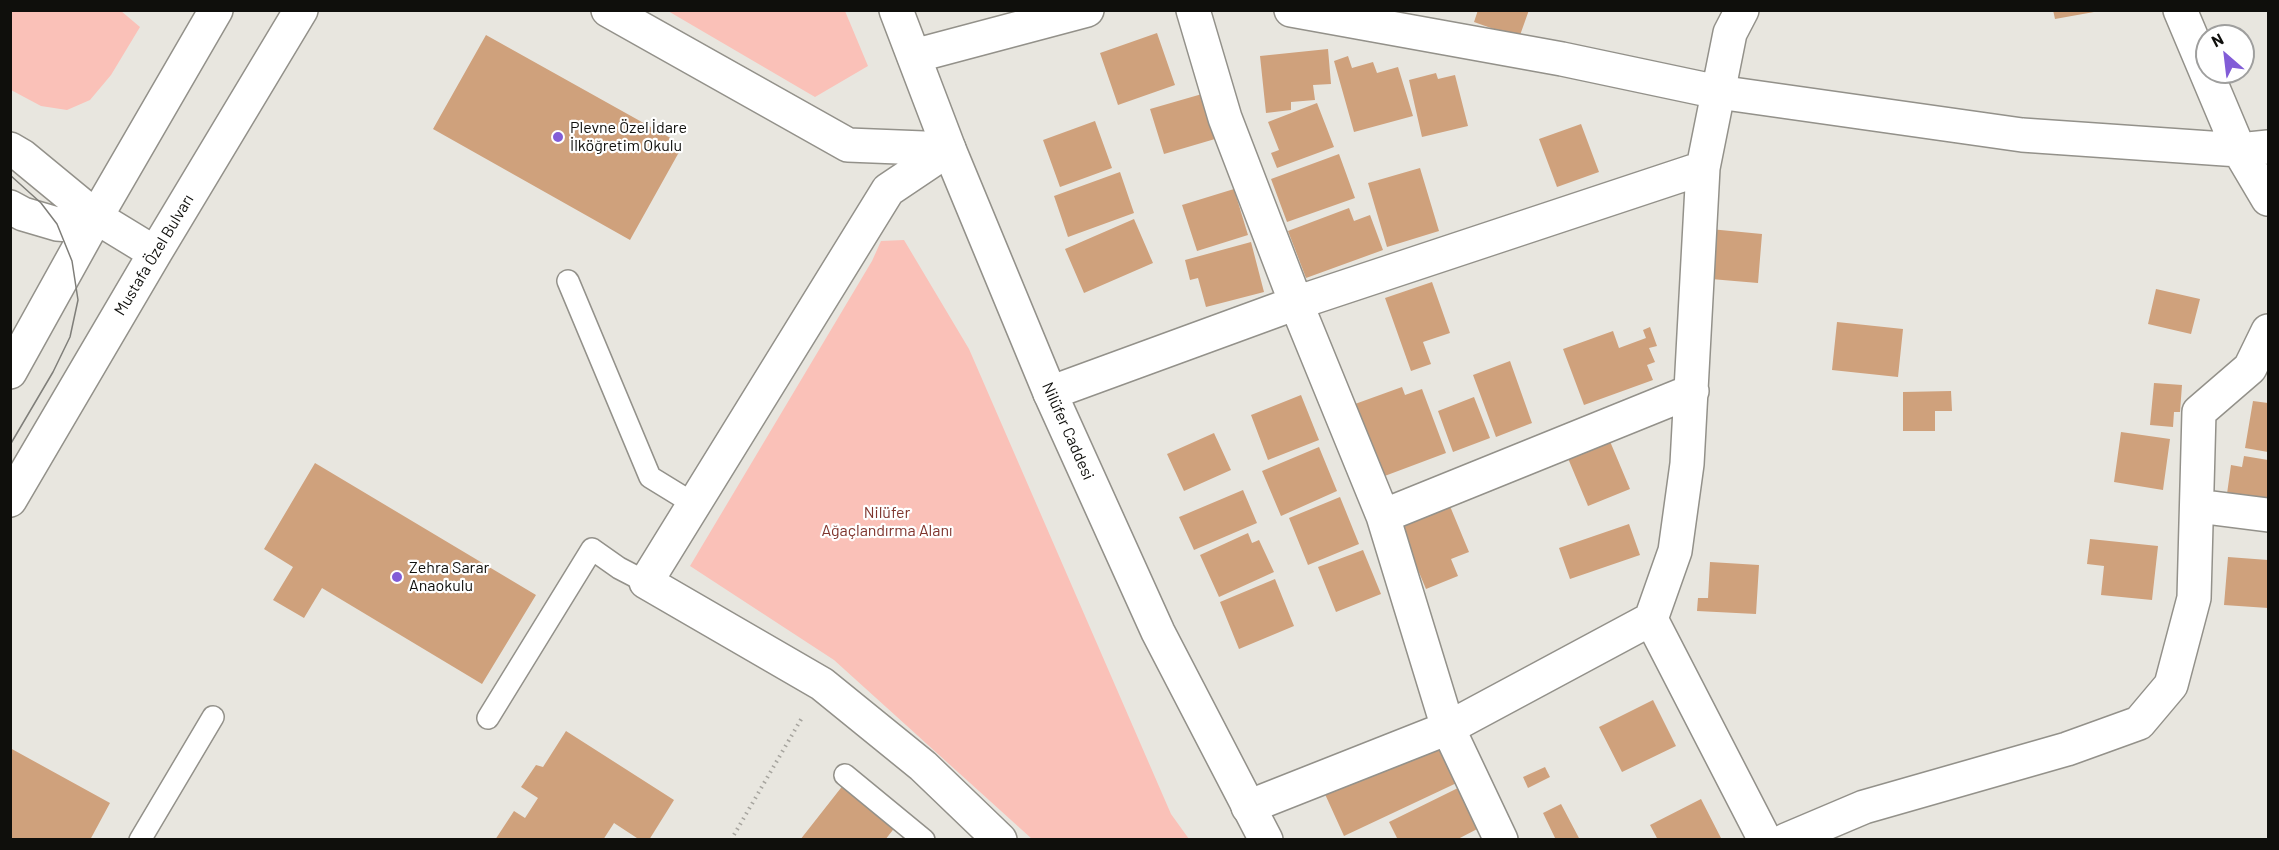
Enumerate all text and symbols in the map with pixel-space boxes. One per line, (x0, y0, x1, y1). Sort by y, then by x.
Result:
north arrow (2195, 24, 2255, 84)
text: N (2208, 29, 2226, 50)
place label: Plevne Özel İdare İlköğretim Okulu (570, 118, 687, 156)
marker: Plevne Özel İdare İlköğretim Okulu (551, 130, 565, 144)
street label: Mustafa Özel Bulvarı (110, 191, 198, 319)
street label: Nilüfer Caddesi (1038, 379, 1098, 483)
park label: Nilüfer Ağaçlandırma Alanı (822, 503, 952, 541)
place label: Zehra Sarar Anaokulu (409, 558, 489, 596)
marker: Zehra Sarar Anaokulu (390, 570, 404, 584)

